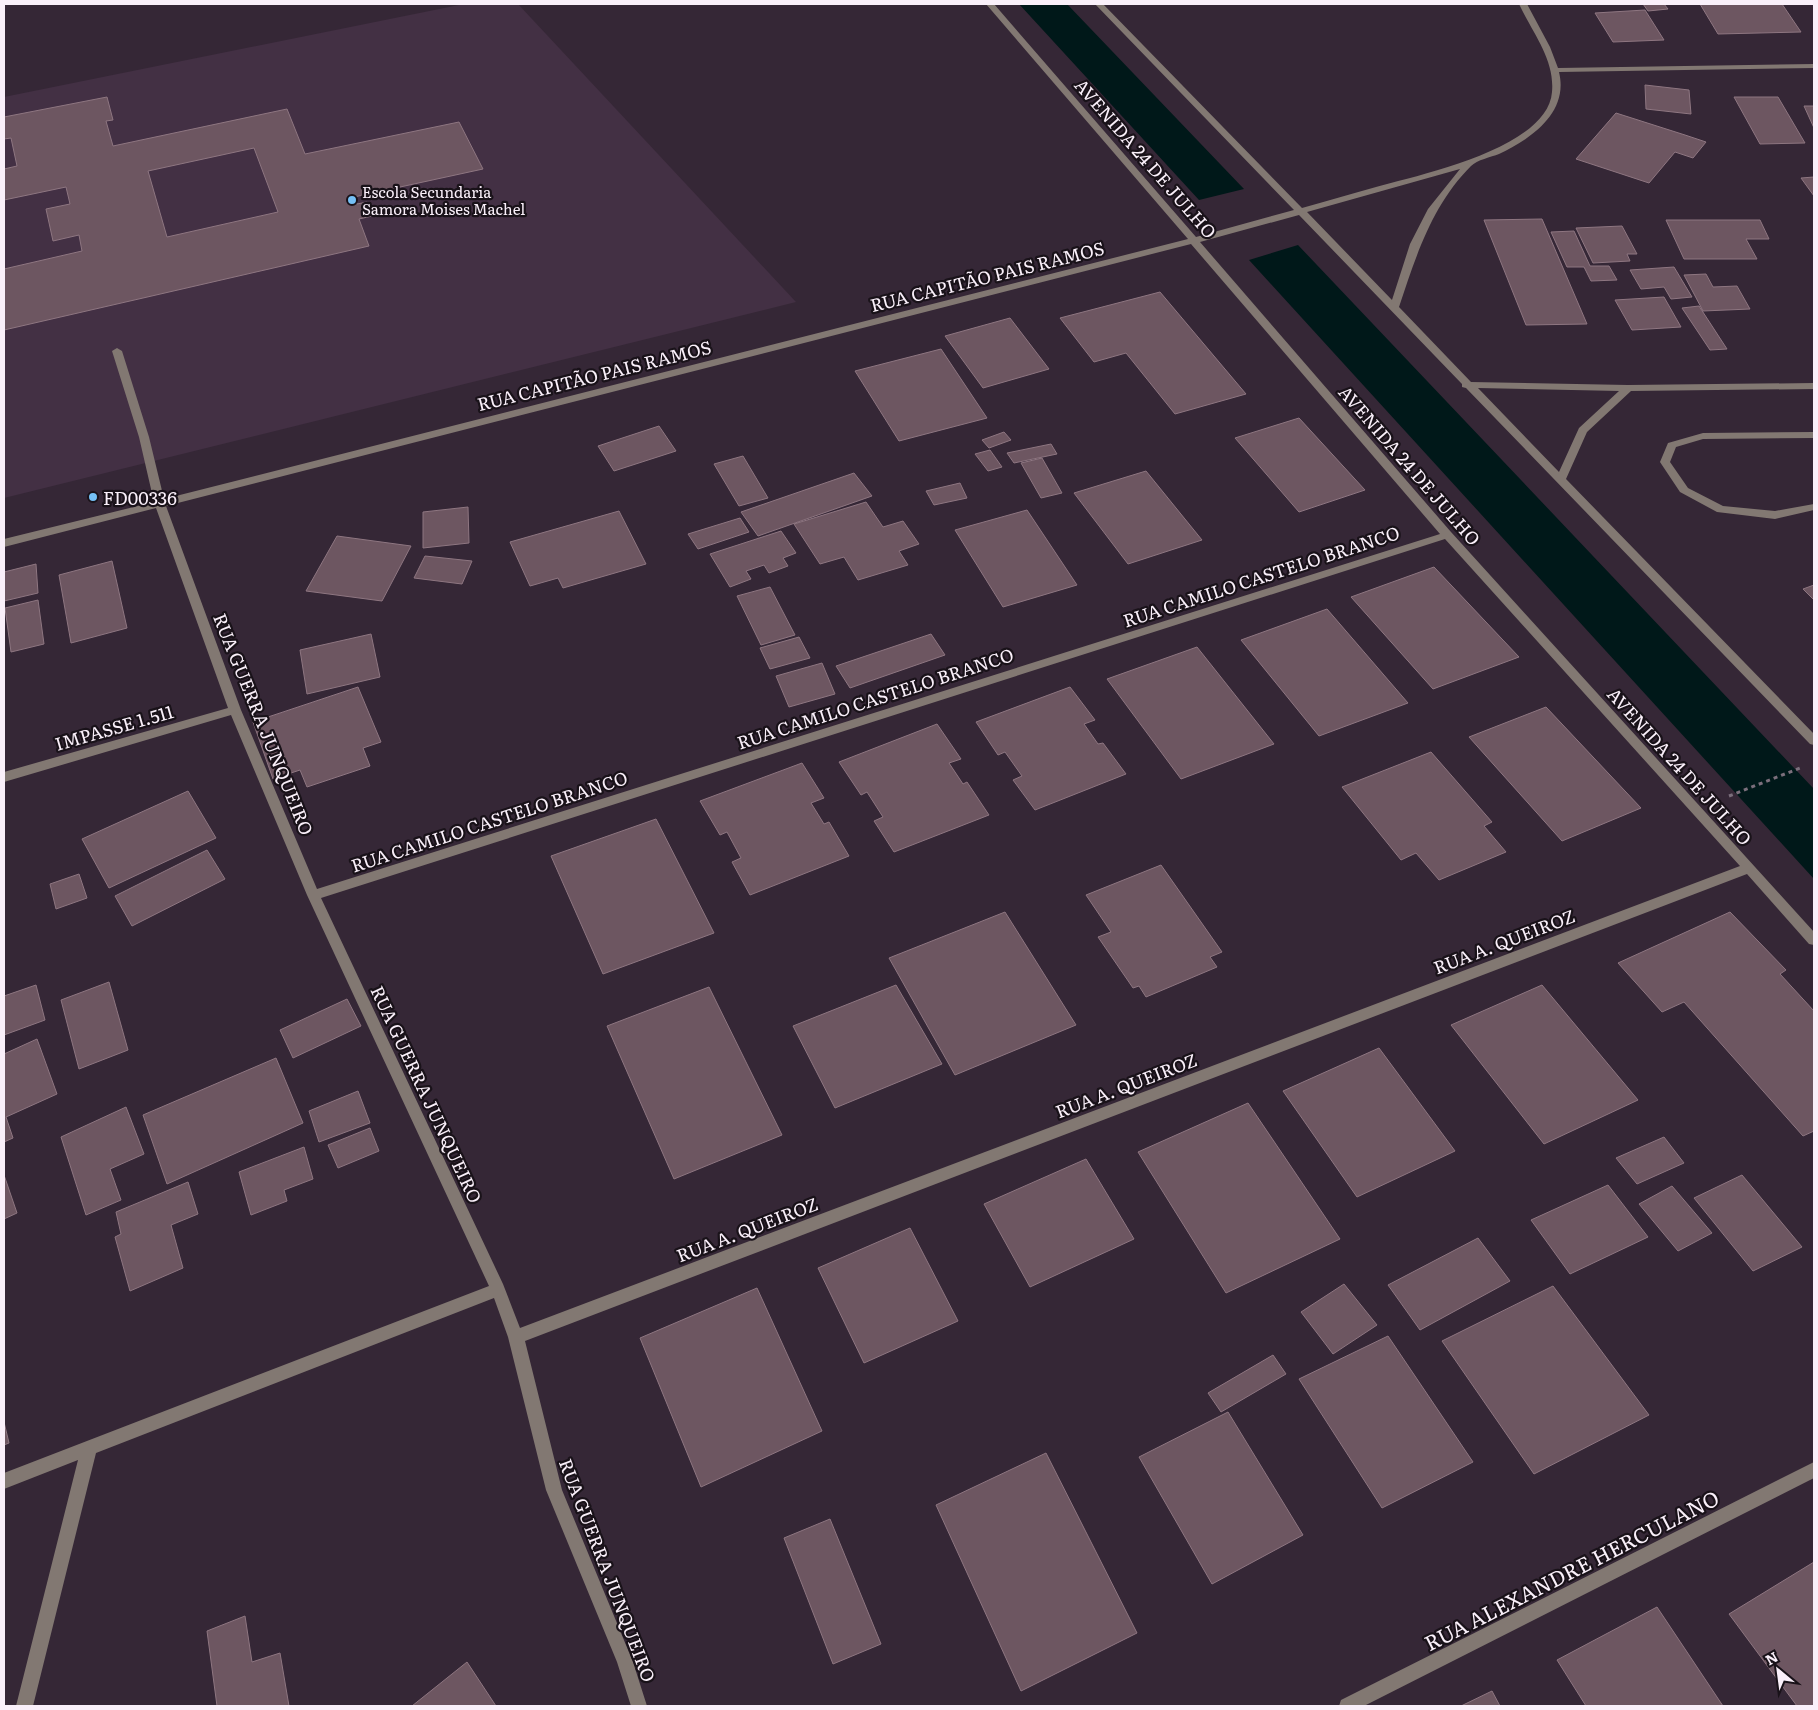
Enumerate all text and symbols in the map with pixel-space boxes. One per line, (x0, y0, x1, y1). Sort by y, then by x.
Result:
street label: AVENIDA 24 DE JULHO (1069, 72, 1223, 244)
place label: Escola Secundaria Samora Moises Machel (362, 180, 525, 220)
marker: Escola Secundaria Samora Moises Machel (346, 194, 358, 206)
street label: RUA CAPITÃO PAIS RAMOS (867, 234, 1107, 318)
street label: RUA CAPITÃO PAIS RAMOS (474, 333, 714, 417)
street label: AVENIDA 24 DE JULHO (1333, 379, 1487, 551)
place label: FD00336 (103, 484, 177, 511)
marker: FD00336 (87, 491, 99, 503)
street label: RUA CAMILO CASTELO BRANCO (1119, 518, 1403, 634)
street label: RUA GUERRA JUNQUEIRO (207, 609, 321, 839)
street label: RUA CAMILO CASTELO BRANCO (733, 640, 1017, 756)
street label: AVENIDA 24 DE JULHO (1602, 681, 1758, 851)
street label: IMPASSE 1.511 (52, 697, 176, 757)
street label: RUA CAMILO CASTELO BRANCO (347, 763, 631, 879)
street label: RUA A. QUEIROZ (1429, 902, 1579, 980)
street label: RUA GUERRA JUNQUEIRO (365, 981, 489, 1207)
street label: RUA A. QUEIROZ (1051, 1046, 1201, 1124)
street label: RUA A. QUEIROZ (672, 1190, 822, 1268)
street label: RUA GUERRA JUNQUEIRO (553, 1454, 663, 1686)
street label: RUA ALEXANDRE HERCULANO (1418, 1481, 1724, 1657)
north arrow (1753, 1645, 1803, 1695)
text: N (1761, 1646, 1781, 1669)

